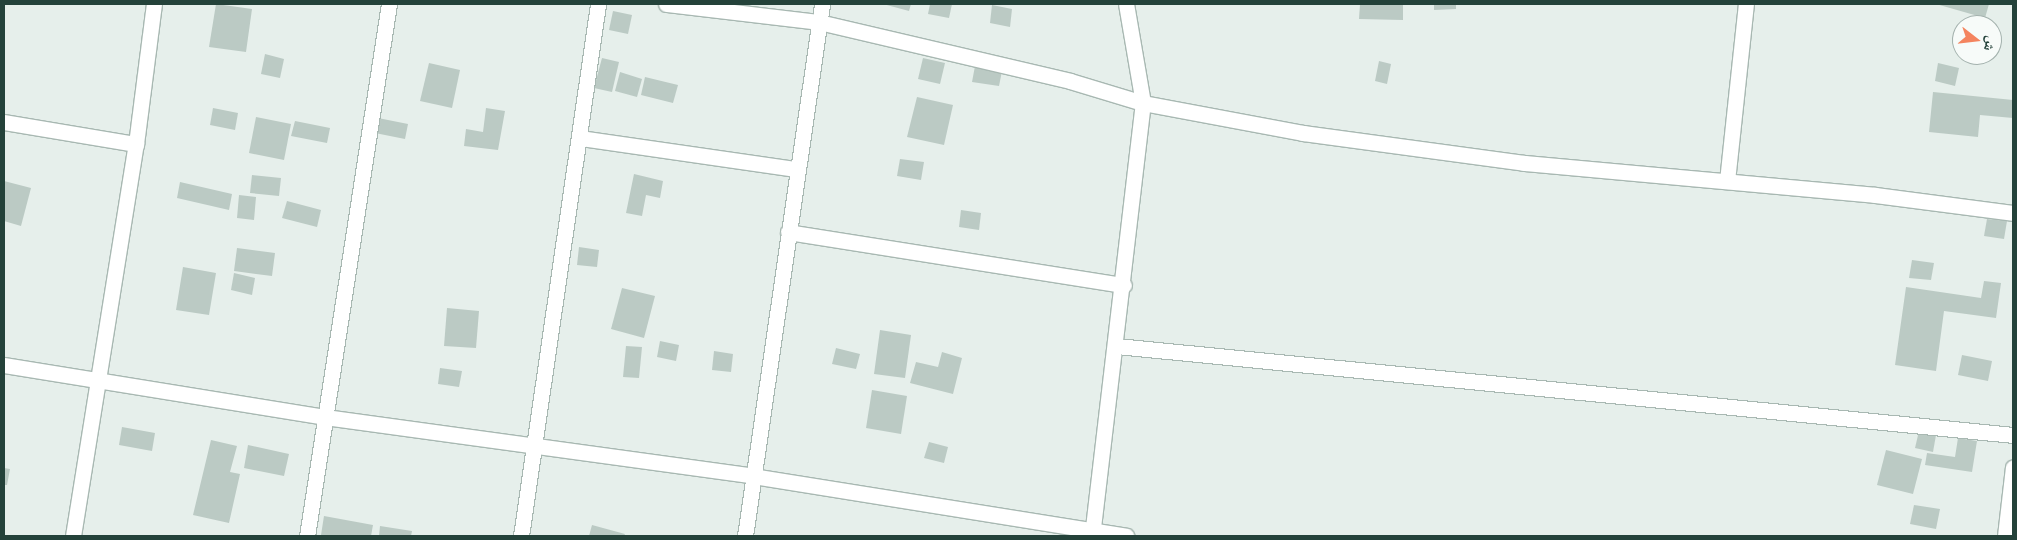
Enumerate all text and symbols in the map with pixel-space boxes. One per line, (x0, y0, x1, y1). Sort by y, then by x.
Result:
north arrow (1952, 15, 2002, 65)
text: ش (1981, 35, 2000, 53)

